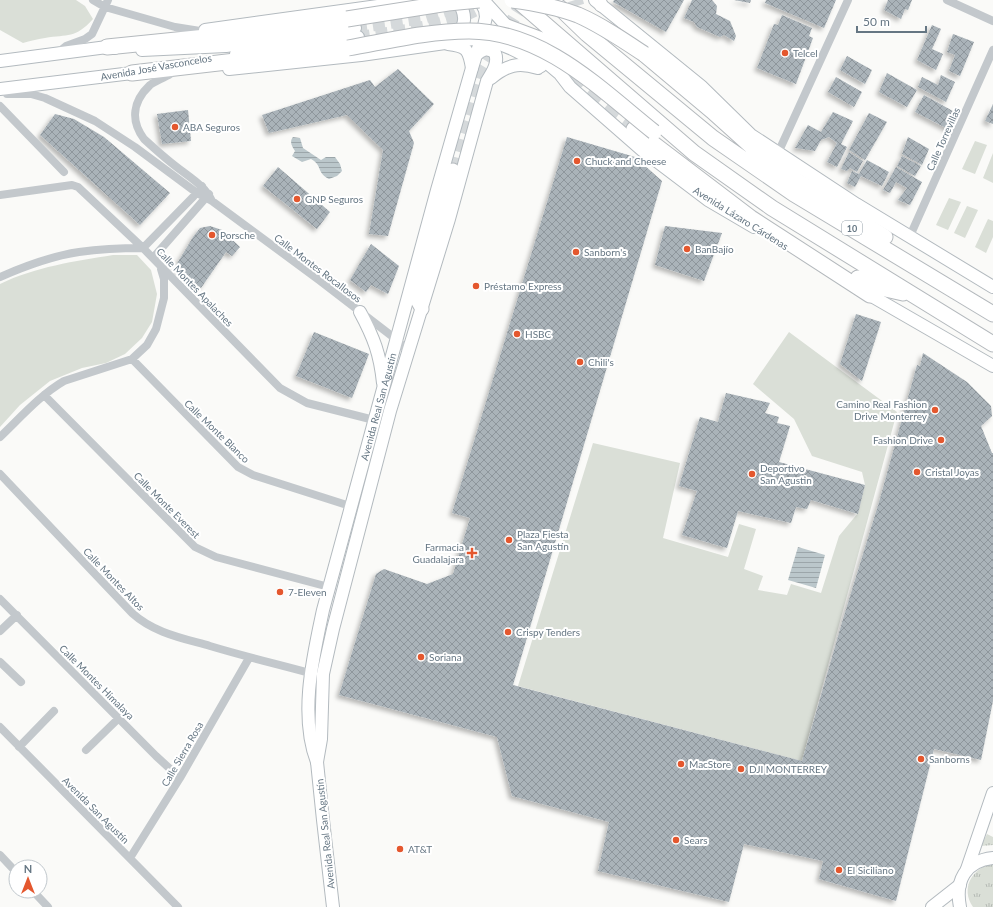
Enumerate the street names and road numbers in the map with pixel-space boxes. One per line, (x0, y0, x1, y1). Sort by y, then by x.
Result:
street label: Avenida José Vasconcelos (100, 51, 212, 83)
street label: Calle Torrevillas (924, 105, 962, 173)
street label: Avenida Lázaro Cárdenas (691, 184, 791, 252)
road number: 10 (842, 221, 862, 235)
street label: Calle Montes Rocallosos (272, 231, 364, 305)
street label: Calle Montes Apalaches (154, 245, 236, 329)
street label: Avenida Real San Agustín (358, 352, 399, 462)
street label: Calle Monte Blanco (182, 397, 252, 465)
street label: Calle Monte Everest (132, 470, 203, 541)
street label: Calle Montes Altos (81, 545, 147, 613)
street label: Calle Montes Himalaya (57, 642, 137, 722)
street label: Calle Sierra Rosa (159, 719, 205, 789)
street label: Avenida San Agustín (60, 774, 132, 846)
street label: Avenida Real San Agustín (313, 778, 337, 890)

